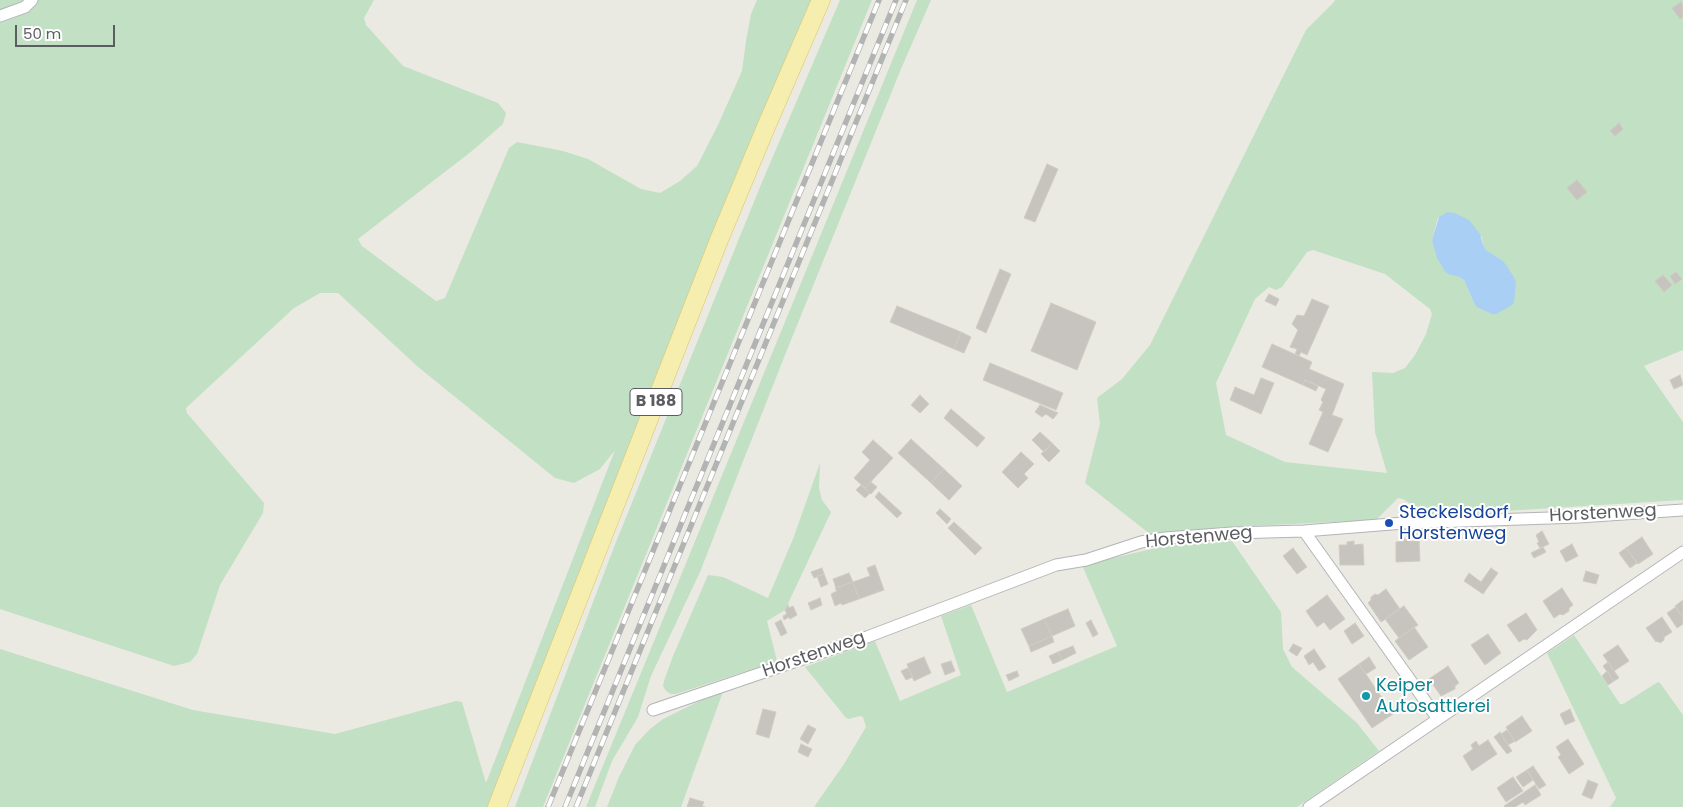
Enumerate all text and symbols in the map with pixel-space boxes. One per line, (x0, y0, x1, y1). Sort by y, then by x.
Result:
scale bar (18, 15, 118, 47)
text: 50 m (23, 23, 61, 44)
road number: B 188 (630, 388, 682, 416)
street label: Horstenweg (1549, 500, 1657, 528)
place label: Steckelsdorf, Horstenweg (1399, 502, 1512, 544)
marker: Steckelsdorf, Horstenweg (1383, 517, 1395, 529)
street label: Horstenweg (1145, 523, 1253, 553)
street label: Horstenweg (760, 627, 868, 683)
place label: Keiper Autosattlerei (1376, 675, 1490, 718)
marker: Keiper Autosattlerei (1360, 690, 1372, 702)

